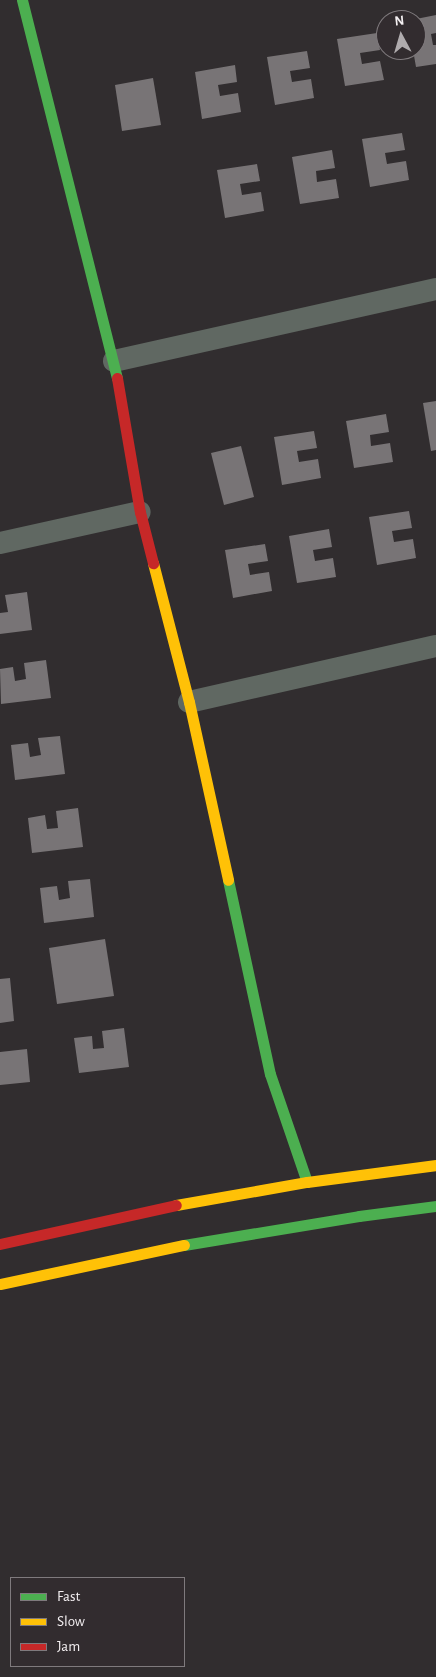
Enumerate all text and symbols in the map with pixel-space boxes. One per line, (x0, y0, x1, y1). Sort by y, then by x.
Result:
north arrow (376, 10, 426, 60)
text: N (394, 14, 405, 29)
legend (10, 1577, 185, 1667)
text: Fast (57, 1589, 80, 1604)
text: Slow (57, 1614, 85, 1629)
text: Jam (57, 1639, 80, 1654)

